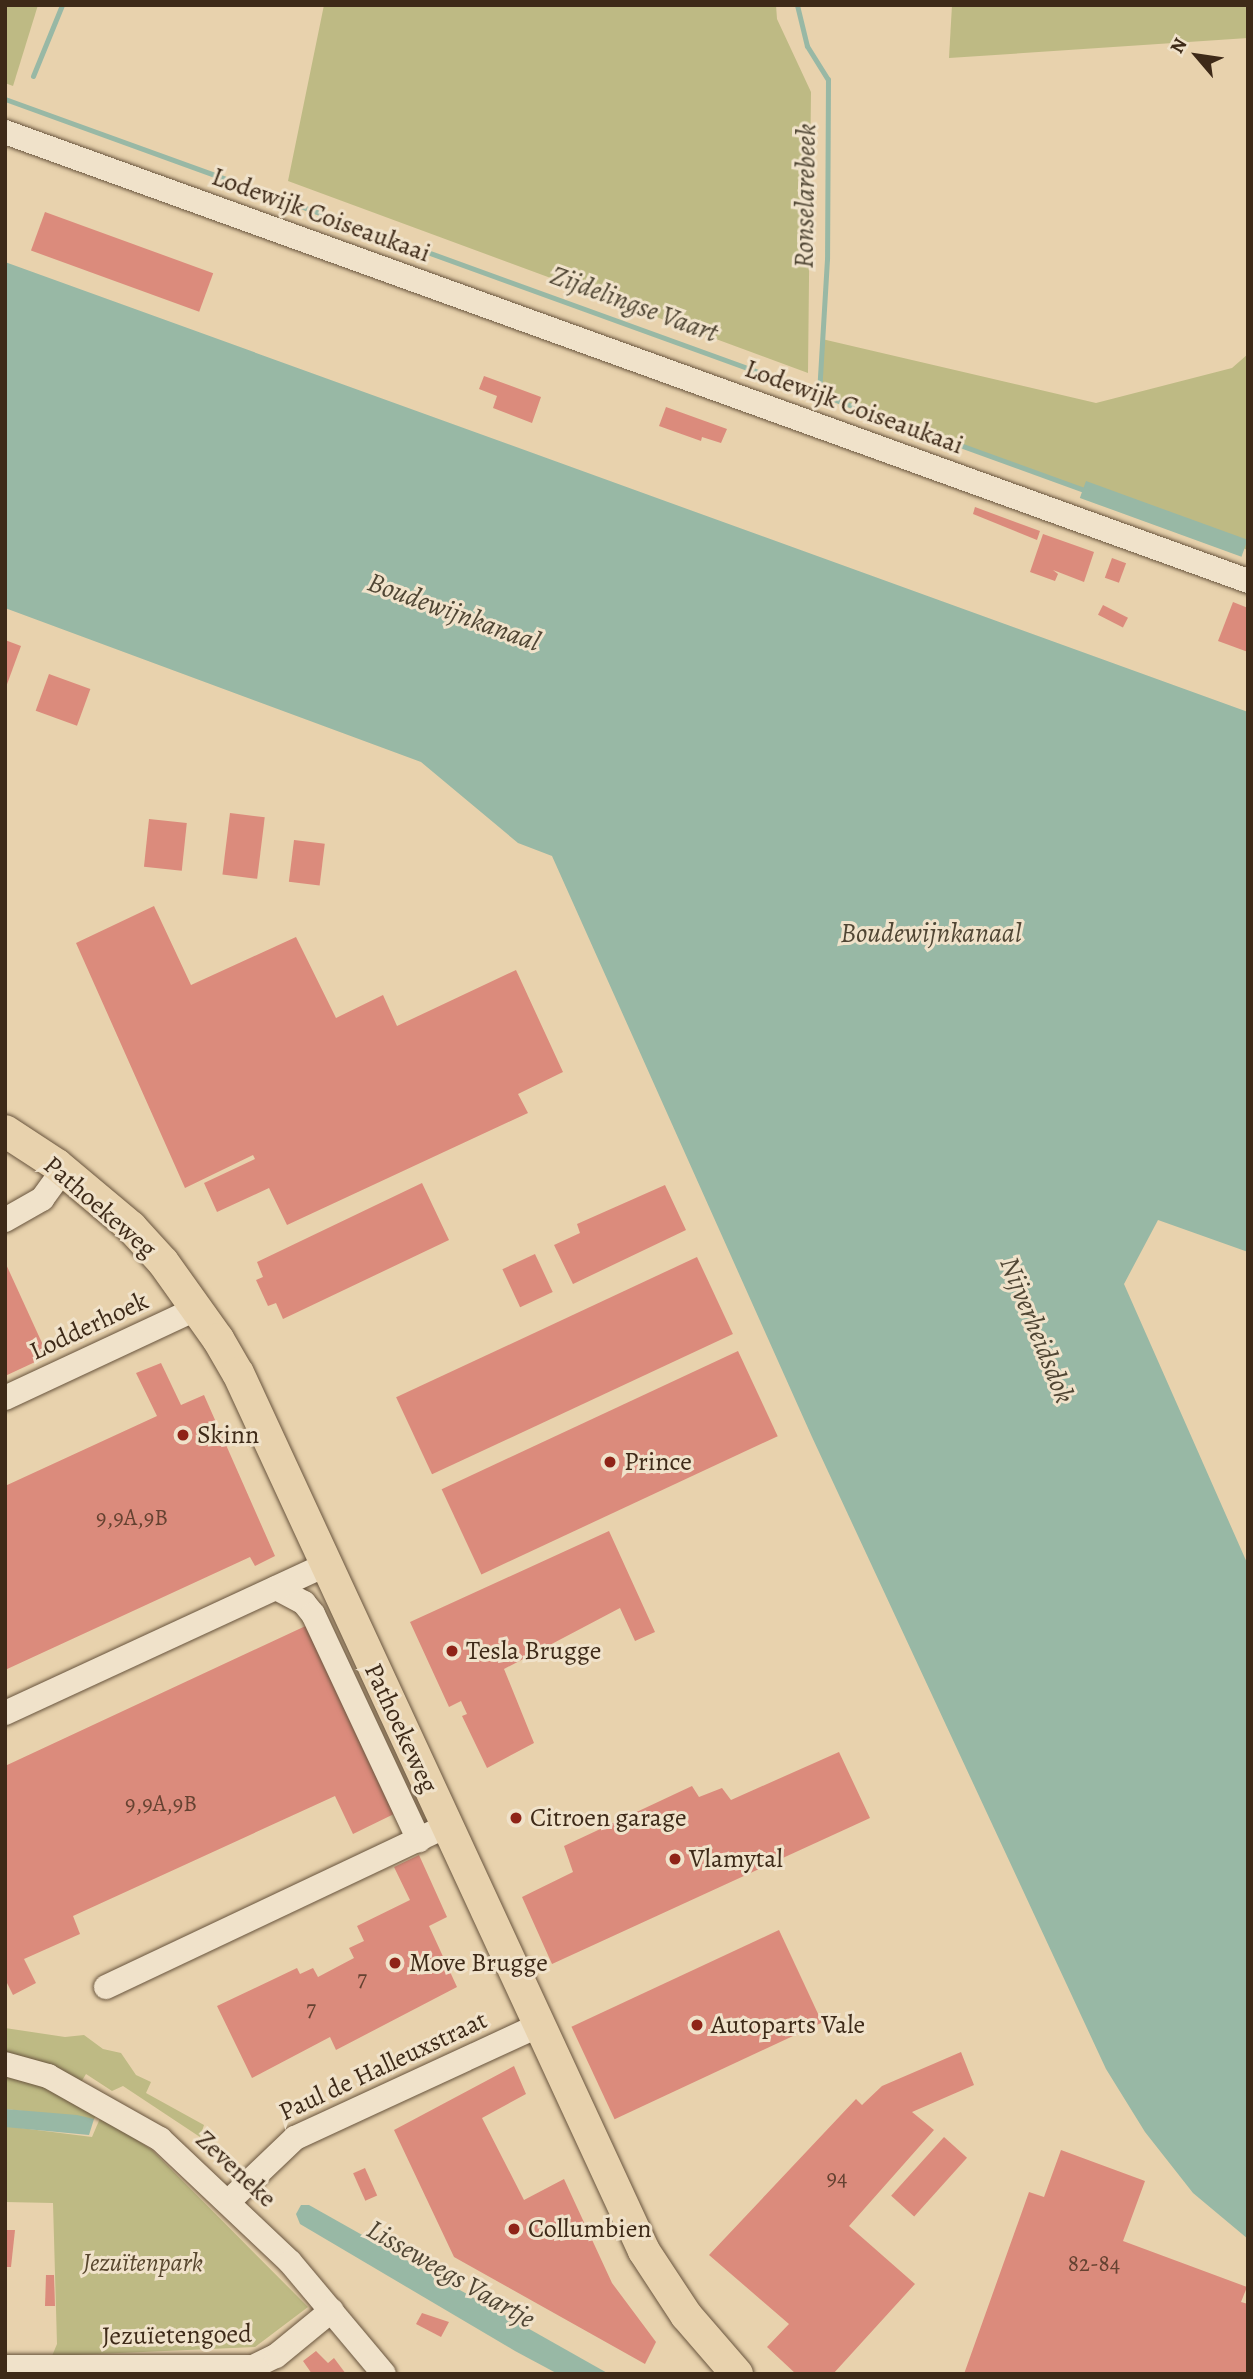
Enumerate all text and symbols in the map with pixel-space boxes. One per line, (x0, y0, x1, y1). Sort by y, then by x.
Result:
north arrow (1162, 21, 1232, 91)
text: N (1164, 33, 1193, 58)
water label: Ronselarebeek (787, 123, 823, 269)
street label: Lodewijk Coiseaukaai (207, 161, 435, 269)
water label: Zijdelingse Vaart (546, 258, 722, 350)
street label: Lodewijk Coiseaukaai (740, 353, 968, 461)
water label: Boudewijnkanaal (363, 565, 545, 659)
water label: Boudewijnkanaal (840, 916, 1022, 950)
street label: Pathoekeweg (37, 1150, 163, 1264)
water label: Nijverheidsdok (992, 1252, 1082, 1408)
street label: Lodderhoek (25, 1285, 153, 1367)
place label: Skinn (197, 1419, 259, 1451)
marker: Skinn (175, 1427, 191, 1443)
place label: Prince (624, 1446, 692, 1478)
marker: Prince (602, 1454, 618, 1470)
house number: 9,9A,9B (96, 1504, 168, 1532)
place label: Tesla Brugge (466, 1635, 601, 1667)
marker: Tesla Brugge (444, 1643, 460, 1659)
street label: Pathoekeweg (357, 1658, 445, 1798)
house number: 9,9A,9B (125, 1790, 197, 1818)
place label: Citroen garage (530, 1802, 687, 1834)
marker: Citroen garage (508, 1810, 524, 1826)
place label: Vlamytal (689, 1843, 783, 1875)
marker: Vlamytal (667, 1851, 683, 1867)
place label: Move Brugge (409, 1947, 548, 1979)
marker: Move Brugge (387, 1955, 403, 1971)
house number: 7 (357, 1965, 367, 1993)
house number: 7 (306, 1995, 316, 2023)
street label: Paul de Halleuxstraat (274, 2004, 492, 2128)
place label: Autoparts Vale (711, 2009, 865, 2041)
marker: Autoparts Vale (689, 2017, 705, 2033)
street label: Zeveneke (189, 2124, 283, 2214)
house number: 94 (827, 2164, 847, 2192)
water label: Lisseweegs Vaartje (361, 2212, 541, 2336)
place label: Collumbien (528, 2213, 652, 2245)
marker: Collumbien (506, 2221, 522, 2237)
park label: Jezuïtenpark (83, 2247, 203, 2279)
house number: 82-84 (1068, 2250, 1120, 2278)
street label: Jezuïetengoed (102, 2318, 252, 2352)

